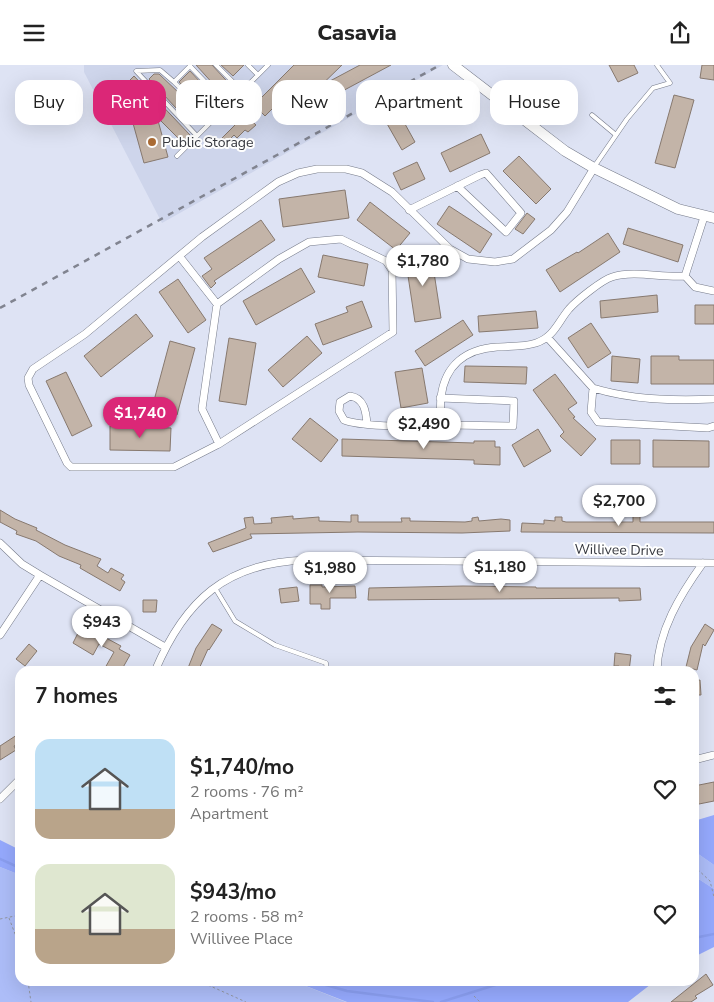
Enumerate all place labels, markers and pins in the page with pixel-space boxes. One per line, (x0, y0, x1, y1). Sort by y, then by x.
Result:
place label: Public Storage (162, 133, 253, 152)
marker: Public Storage (146, 136, 158, 148)
pin: $1,780 (382, 245, 464, 287)
pin: $1,740 (99, 397, 181, 439)
pin: $2,490 (383, 407, 465, 450)
pin: $2,700 (578, 485, 660, 527)
pin: $1,980 (289, 551, 371, 594)
pin: $1,180 (459, 551, 541, 593)
pin: $943 (72, 605, 132, 648)

